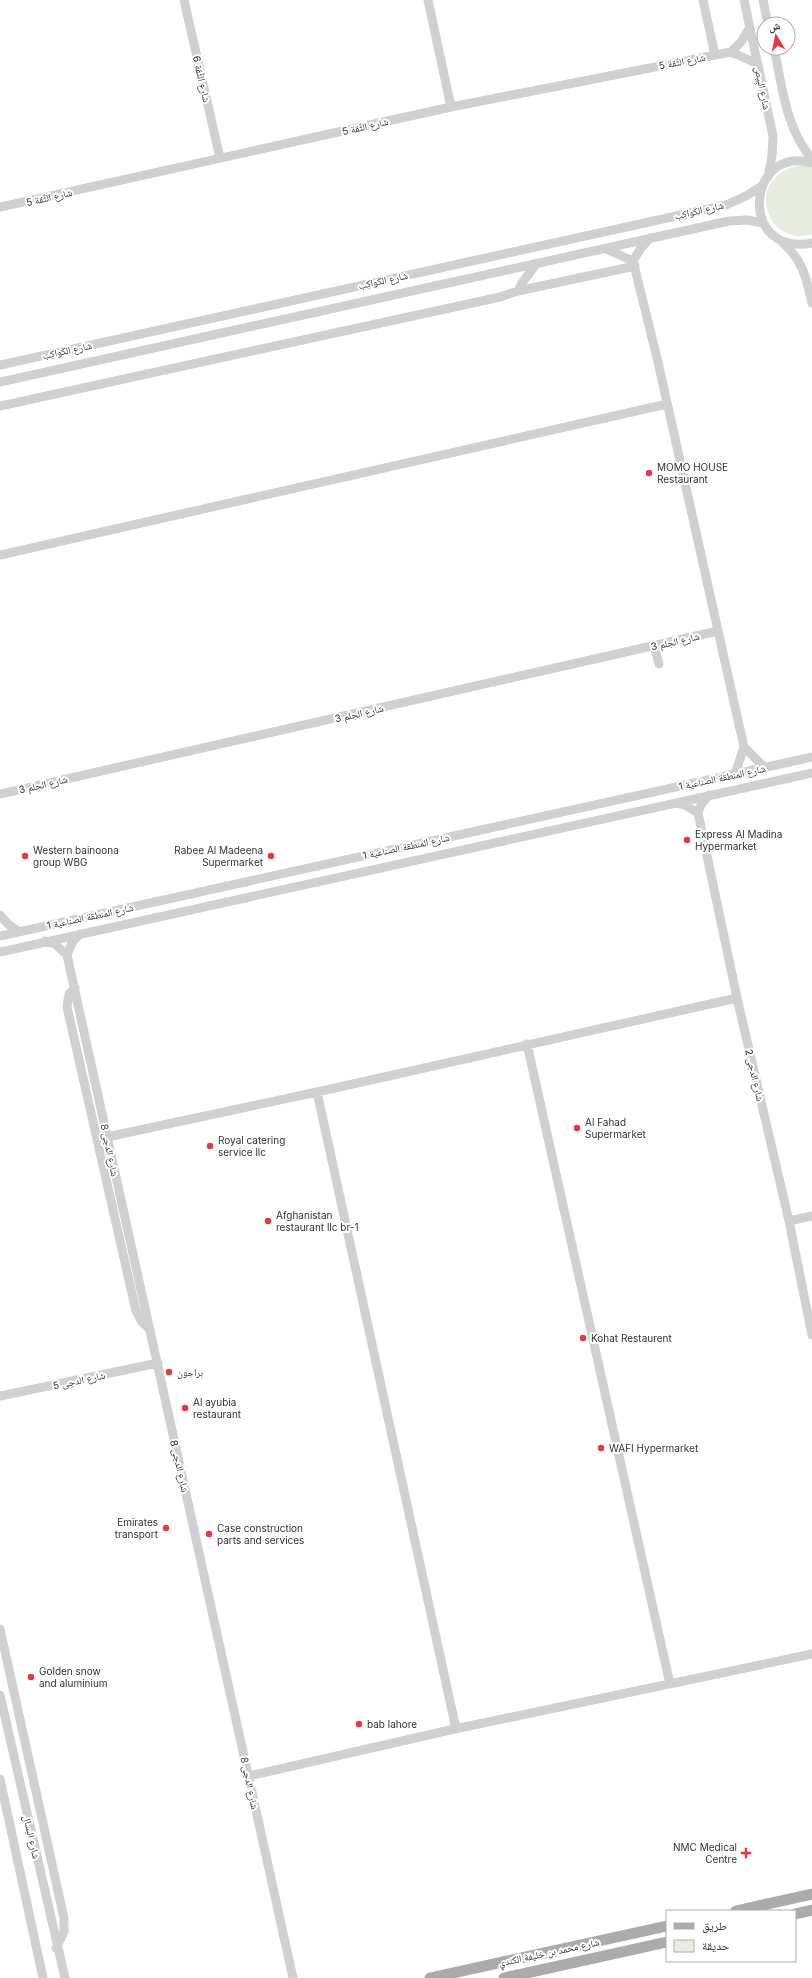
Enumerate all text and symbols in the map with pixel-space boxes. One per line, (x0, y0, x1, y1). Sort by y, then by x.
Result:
north arrow (756, 16, 796, 56)
text: ش (767, 18, 782, 35)
street label: شارع الثِّقة 5 (658, 51, 707, 72)
street label: شارع الثِّقة 6 (190, 55, 213, 104)
street label: شارع البِيص (751, 65, 774, 112)
street label: شارع الثِّقة 5 (341, 115, 390, 138)
street label: شارع الثِّقة 5 (25, 186, 74, 209)
street label: شارع الكَواكِب (673, 198, 725, 222)
street label: شارع الكَواكِب (357, 269, 409, 292)
street label: شارع الكَواكِب (41, 339, 93, 362)
place label: MOMO HOUSE Restaurant (657, 461, 728, 485)
marker: MOMO HOUSE Restaurant (644, 468, 654, 478)
street label: شارع الحِلم 3 (649, 629, 701, 654)
street label: شارع الحِلم 3 (333, 701, 385, 726)
street label: شارع المنطقة الصناعية 1 (677, 762, 767, 793)
street label: شارع الحِلم 3 (17, 772, 69, 797)
place label: Express Al Madina Hypermarket (695, 828, 782, 852)
street label: شارع المنطقة الصناعية 1 (361, 831, 451, 862)
marker: Express Al Madina Hypermarket (682, 835, 692, 845)
place label: Western bainoona group WBG (33, 844, 119, 868)
place label: Rabee Al Madeena Supermarket (174, 844, 264, 868)
marker: Western bainoona group WBG (20, 851, 30, 861)
marker: Rabee Al Madeena Supermarket (266, 851, 276, 861)
street label: شارع المنطقة الصناعية 1 (45, 901, 135, 932)
street label: شارع الدجى 2 (742, 1048, 767, 1103)
place label: Al Fahad Supermarket (585, 1116, 647, 1140)
street label: شارع الدجى 8 (98, 1123, 121, 1178)
marker: Al Fahad Supermarket (572, 1123, 582, 1133)
place label: Royal catering service llc (218, 1134, 285, 1158)
marker: Royal catering service llc (205, 1141, 215, 1151)
place label: Afghanistan restaurant llc br-1 (276, 1209, 358, 1233)
marker: Afghanistan restaurant llc br-1 (263, 1216, 273, 1226)
place label: Kohat Restaurent (591, 1332, 673, 1344)
marker: Kohat Restaurent (578, 1333, 588, 1343)
place label: براجون (177, 1366, 203, 1379)
marker: براجون (164, 1367, 174, 1377)
street label: شارع الدجى 5 (52, 1369, 107, 1392)
place label: Al ayubia restaurant (193, 1396, 242, 1420)
marker: Al ayubia restaurant (180, 1403, 190, 1413)
street label: شارع الدجى 8 (167, 1439, 192, 1494)
place label: WAFI Hypermarket (609, 1442, 699, 1454)
marker: WAFI Hypermarket (596, 1443, 606, 1453)
place label: Emirates transport (115, 1516, 159, 1540)
place label: Case construction parts and services (217, 1522, 304, 1546)
marker: Emirates transport (161, 1523, 171, 1533)
marker: Case construction parts and services (204, 1529, 214, 1539)
place label: Golden snow and aluminium (39, 1665, 108, 1689)
marker: Golden snow and aluminium (26, 1672, 36, 1682)
place label: bab lahore (367, 1718, 417, 1730)
marker: bab lahore (354, 1719, 364, 1729)
street label: شارع الدجى 8 (238, 1756, 261, 1811)
street label: شارع البسال (20, 1814, 43, 1861)
place label: NMC Medical Centre (673, 1841, 737, 1865)
marker: NMC Medical Centre (740, 1847, 752, 1859)
legend (666, 1910, 796, 1962)
text: طريق (702, 1918, 727, 1933)
street label: شارع محمد بن خليفة الكندي (498, 1935, 601, 1971)
text: حديقة (702, 1938, 730, 1953)

